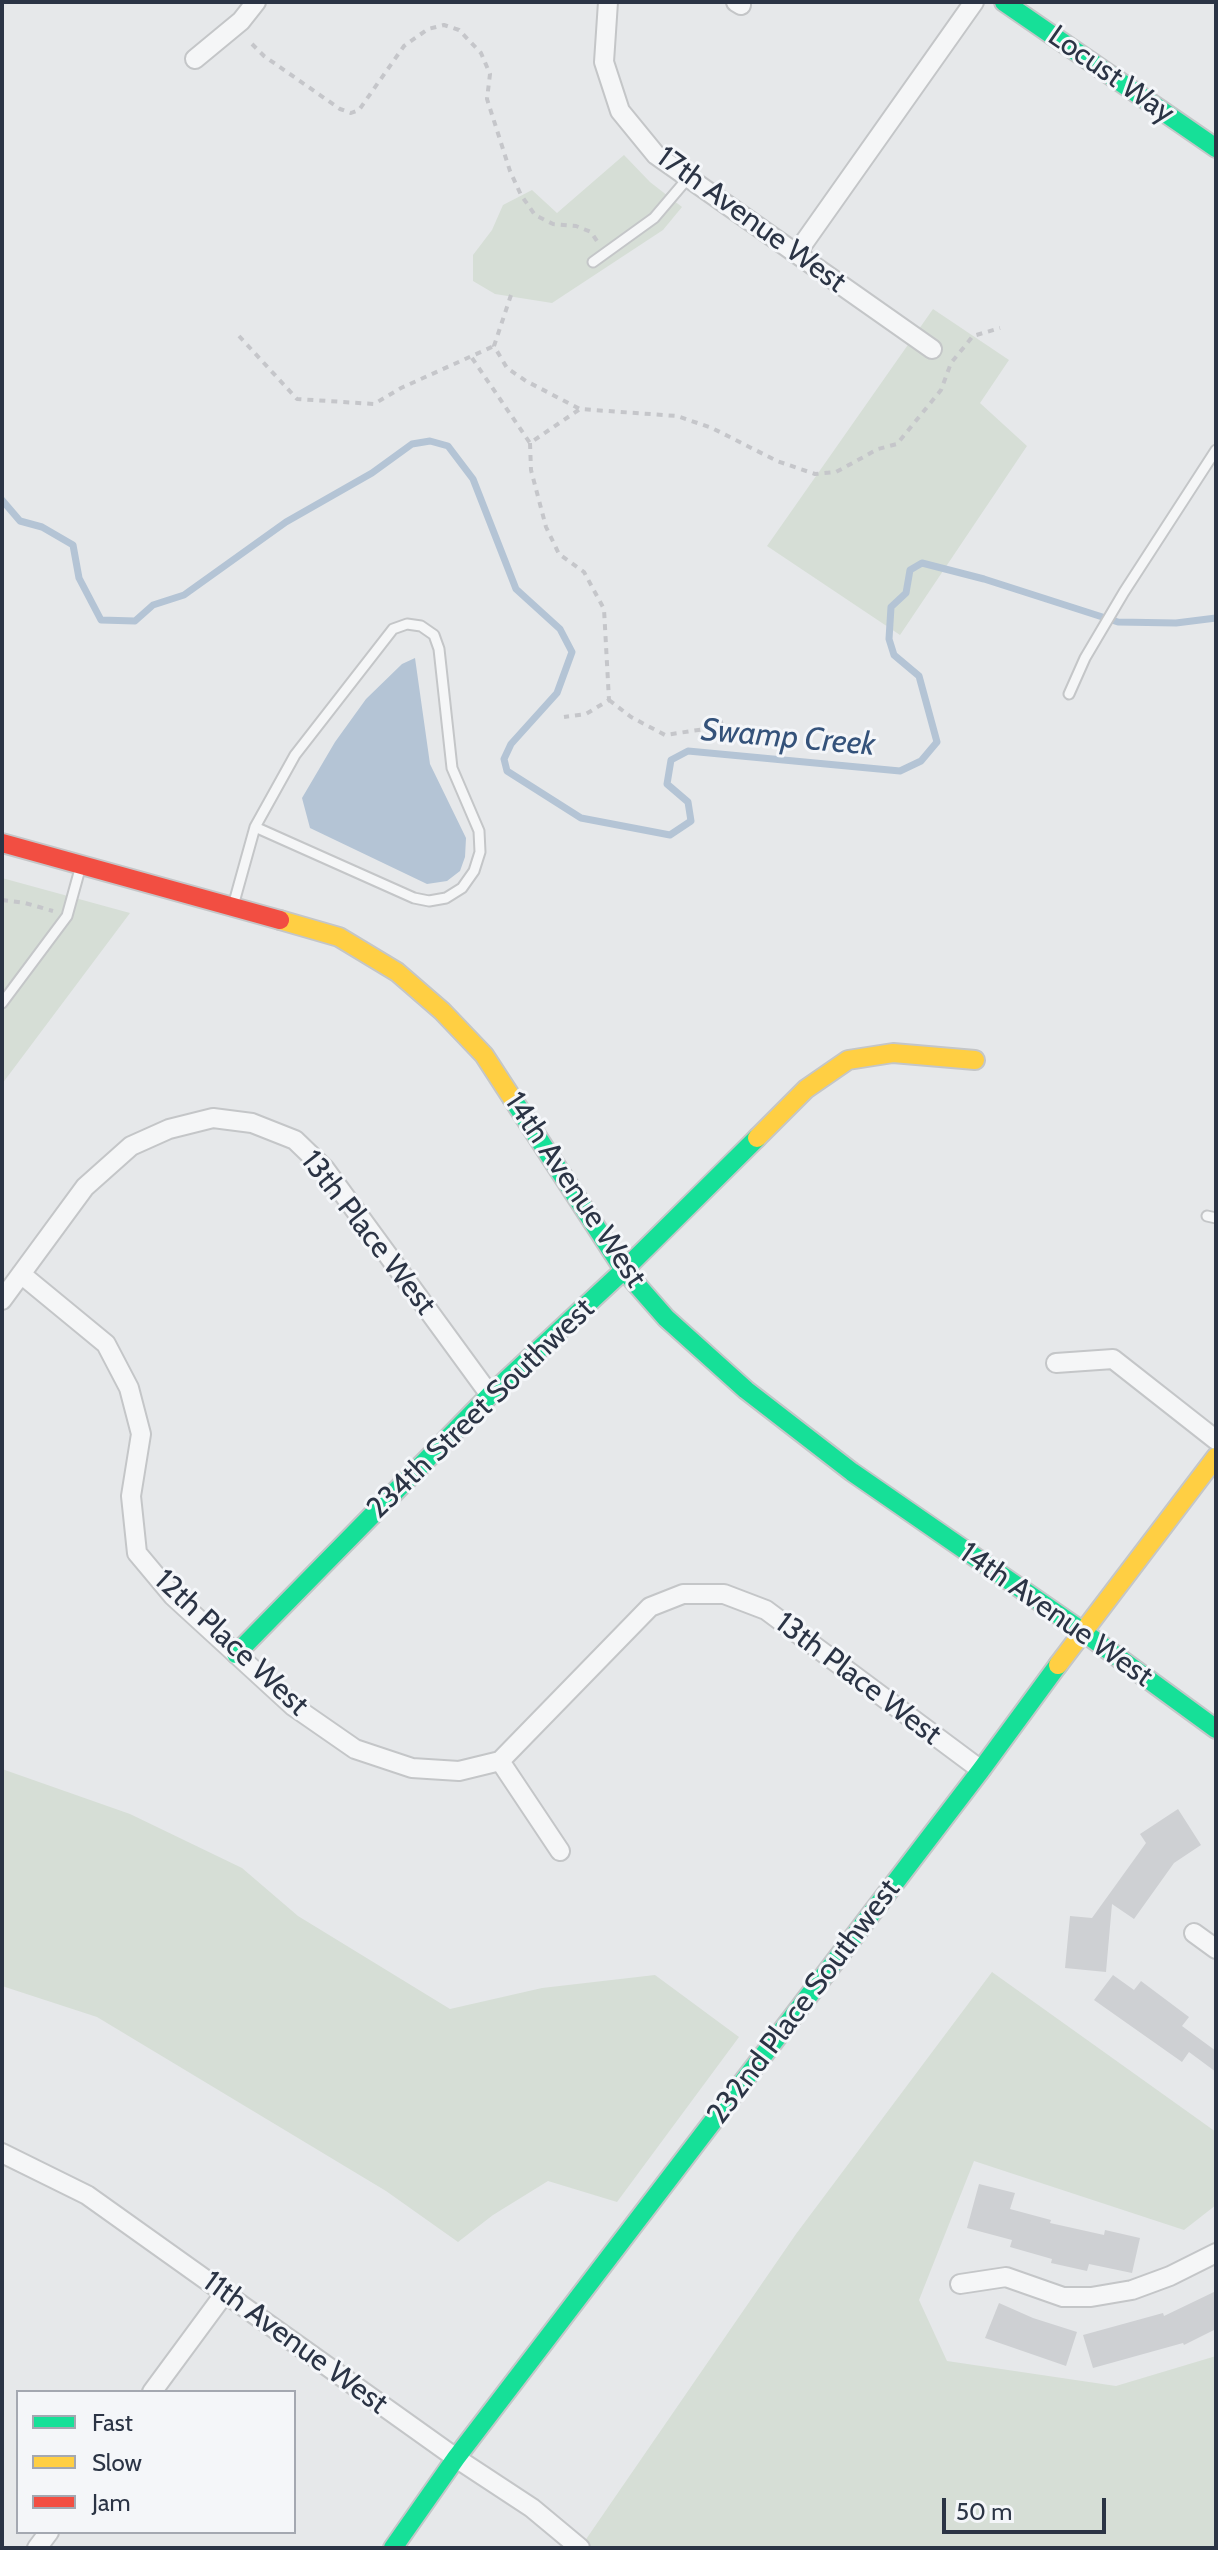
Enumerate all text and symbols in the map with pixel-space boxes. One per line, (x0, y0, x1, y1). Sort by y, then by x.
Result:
street label: Locust Way (1041, 18, 1181, 132)
street label: 17th Avenue West (649, 139, 853, 301)
water label: Swamp Creek (699, 711, 877, 765)
street label: 14th Avenue West (497, 1086, 653, 1294)
street label: 13th Place West (293, 1144, 443, 1322)
street label: 234th Street Southwest (360, 1291, 602, 1527)
street label: 14th Avenue West (953, 1535, 1159, 1695)
street label: 12th Place West (146, 1562, 316, 1724)
street label: 13th Place West (768, 1605, 948, 1753)
street label: 232nd Place Southwest (700, 1872, 908, 2132)
street label: 11th Avenue West (196, 2264, 394, 2422)
legend (16, 2390, 296, 2534)
text: Fast (92, 2408, 133, 2437)
text: Slow (92, 2448, 142, 2477)
scale bar (946, 2482, 1110, 2532)
text: Jam (92, 2488, 130, 2517)
text: 50 m (956, 2497, 1012, 2526)

